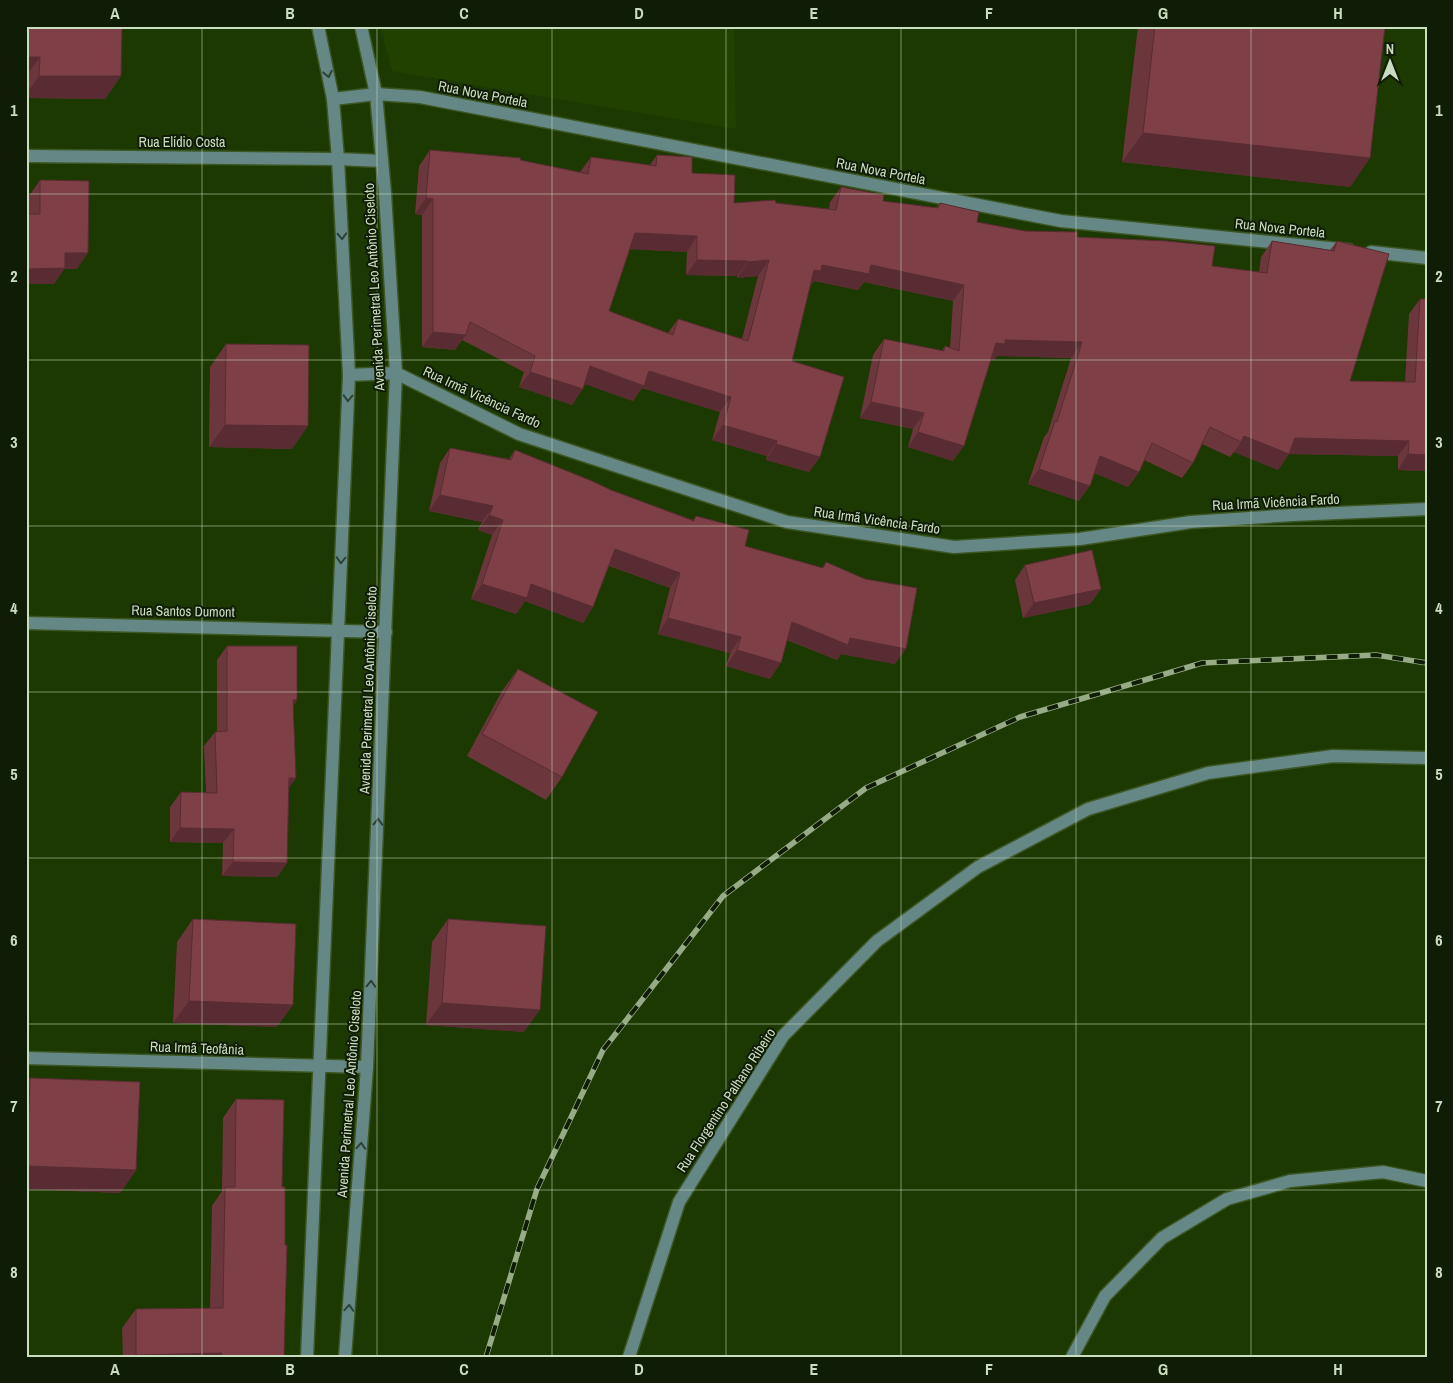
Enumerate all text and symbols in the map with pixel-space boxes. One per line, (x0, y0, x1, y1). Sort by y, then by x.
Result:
text: A (110, 2, 120, 24)
text: B (285, 2, 295, 24)
text: C (459, 2, 469, 24)
text: D (634, 2, 644, 24)
text: E (810, 2, 819, 24)
text: F (985, 2, 993, 24)
text: G (1158, 2, 1168, 24)
text: H (1333, 2, 1343, 24)
north arrow (1366, 38, 1416, 88)
text: N (1386, 40, 1394, 58)
one-way arrow (322, 70, 332, 78)
street label: Rua Nova Portela (437, 77, 530, 112)
text: 1 (10, 99, 18, 121)
text: 1 (1435, 99, 1443, 121)
street label: Rua Elídio Costa (139, 133, 226, 151)
street label: Rua Nova Portela (835, 154, 928, 189)
street label: Avenida Perimetral Leo Antônio Ciseloto (360, 183, 388, 392)
street label: Rua Nova Portela (1234, 214, 1327, 242)
one-way arrow (336, 232, 347, 240)
text: 2 (10, 265, 18, 287)
text: 2 (1435, 265, 1443, 287)
street label: Rua Irmã Vicência Fardo (420, 362, 544, 432)
one-way arrow (343, 394, 354, 402)
text: 3 (10, 431, 18, 453)
text: 3 (1435, 431, 1443, 453)
street label: Rua Irmã Vicência Fardo (1212, 490, 1340, 514)
street label: Rua Irmã Vicência Fardo (813, 502, 941, 538)
one-way arrow (336, 557, 347, 565)
street label: Avenida Perimetral Leo Antônio Ciseloto (355, 586, 381, 795)
text: 4 (10, 597, 18, 619)
text: 4 (1435, 597, 1443, 619)
street label: Rua Santos Dumont (131, 601, 235, 621)
text: 5 (10, 763, 18, 785)
text: 5 (1435, 763, 1443, 785)
one-way arrow (372, 817, 383, 825)
text: 6 (10, 929, 18, 951)
text: 6 (1435, 929, 1443, 951)
one-way arrow (365, 980, 376, 988)
street label: Avenida Perimetral Leo Antônio Ciseloto (333, 990, 365, 1199)
street label: Rua Florgentino Palhano Ribeiro (673, 1024, 779, 1176)
street label: Rua Irmã Teofânia (150, 1037, 245, 1059)
text: 7 (10, 1095, 18, 1117)
text: 7 (1435, 1095, 1443, 1117)
one-way arrow (355, 1142, 366, 1150)
text: 8 (10, 1261, 18, 1283)
text: 8 (1435, 1261, 1443, 1283)
one-way arrow (343, 1304, 354, 1312)
text: A (110, 1358, 120, 1380)
text: B (285, 1358, 295, 1380)
text: C (459, 1358, 469, 1380)
text: D (634, 1358, 644, 1380)
text: E (810, 1358, 819, 1380)
text: F (985, 1358, 993, 1380)
text: G (1158, 1358, 1168, 1380)
text: H (1333, 1358, 1343, 1380)

